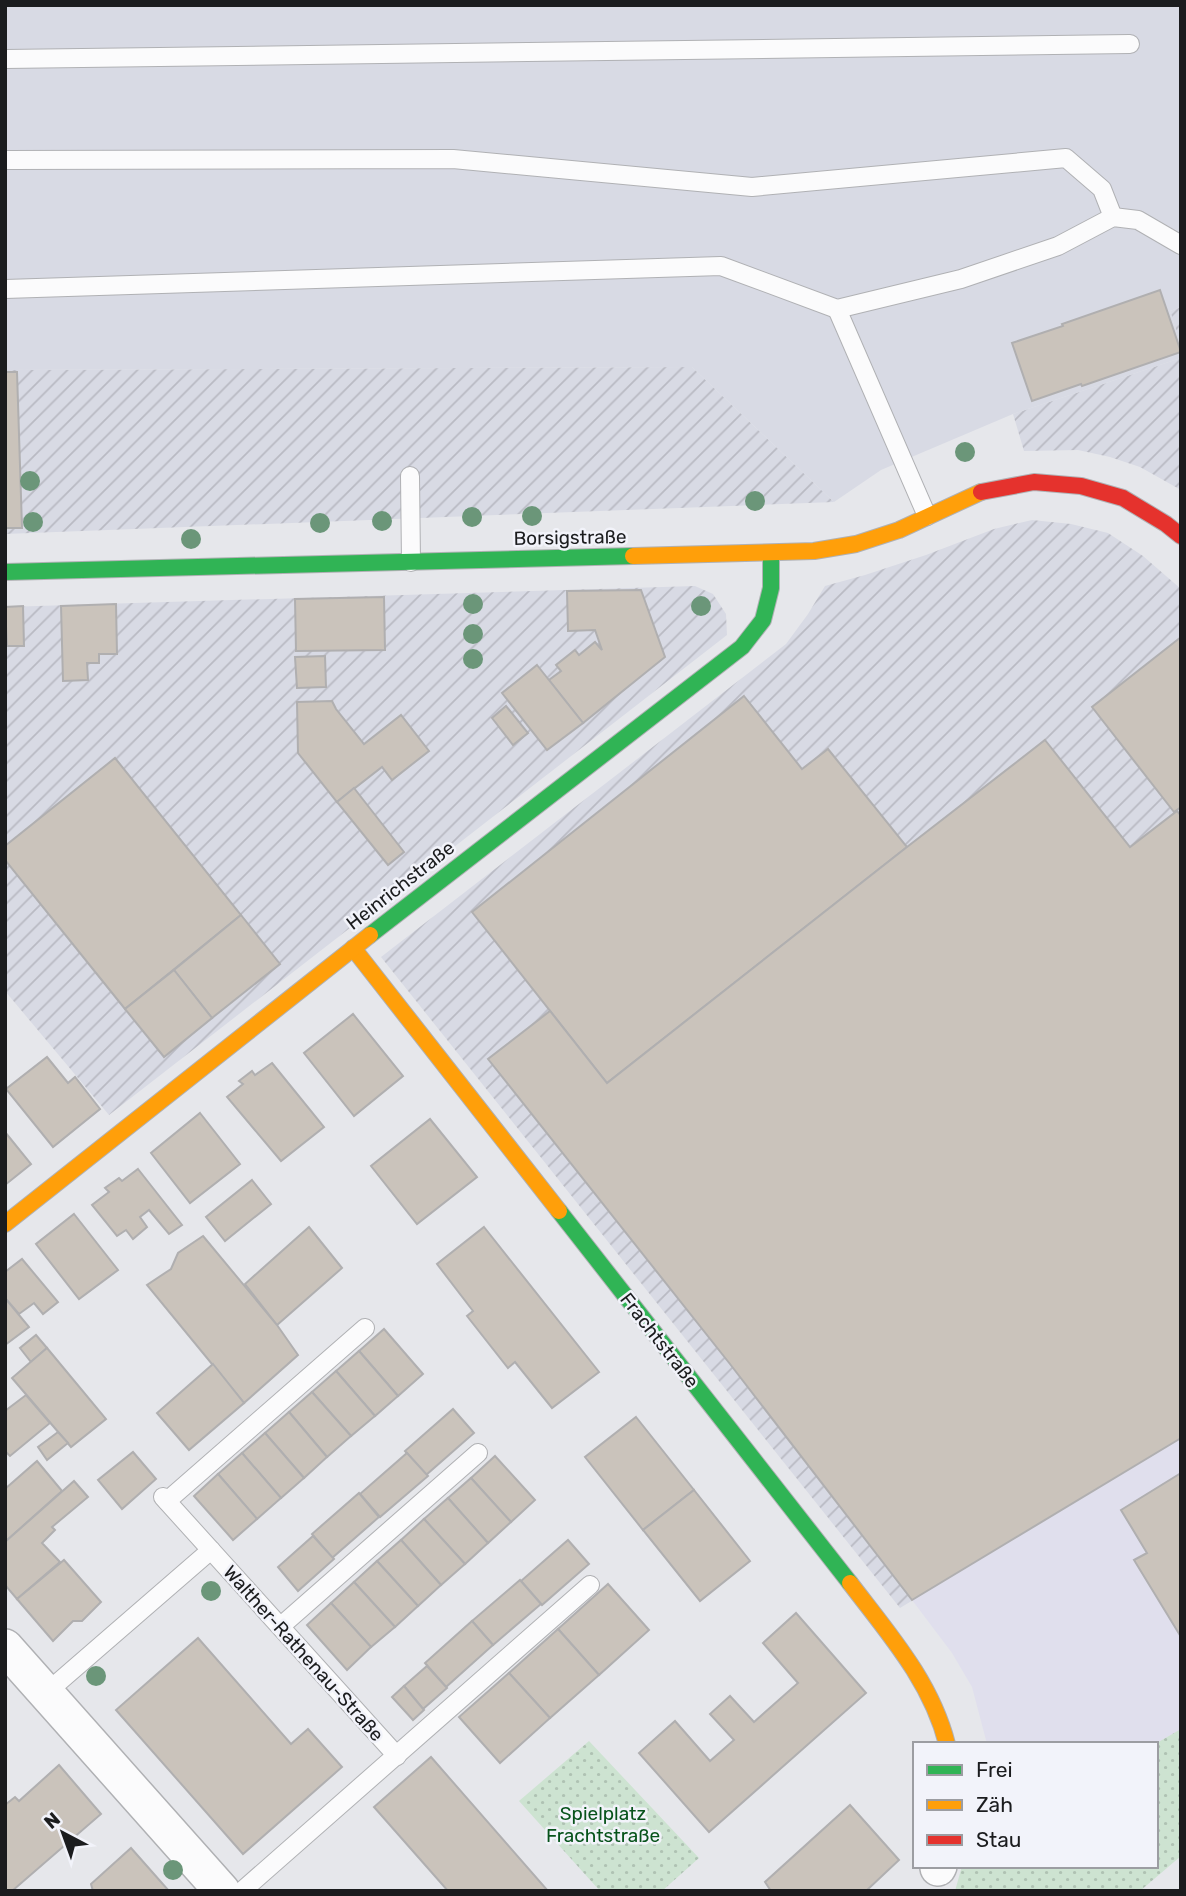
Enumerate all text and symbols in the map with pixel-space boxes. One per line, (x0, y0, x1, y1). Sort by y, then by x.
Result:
street label: Borsigstraße (513, 525, 627, 550)
street label: Heinrichstraße (342, 836, 459, 935)
street label: Frachtstraße (615, 1288, 704, 1392)
street label: Walther-Rathenau-Straße (219, 1561, 389, 1746)
legend (913, 1742, 1158, 1868)
text: Frei (976, 1757, 1013, 1782)
text: Zäh (976, 1792, 1013, 1817)
north arrow (28, 1798, 98, 1868)
park label: Spielplatz Frachtstraße (546, 1802, 660, 1847)
text: N (39, 1807, 65, 1834)
text: Stau (976, 1827, 1022, 1852)

